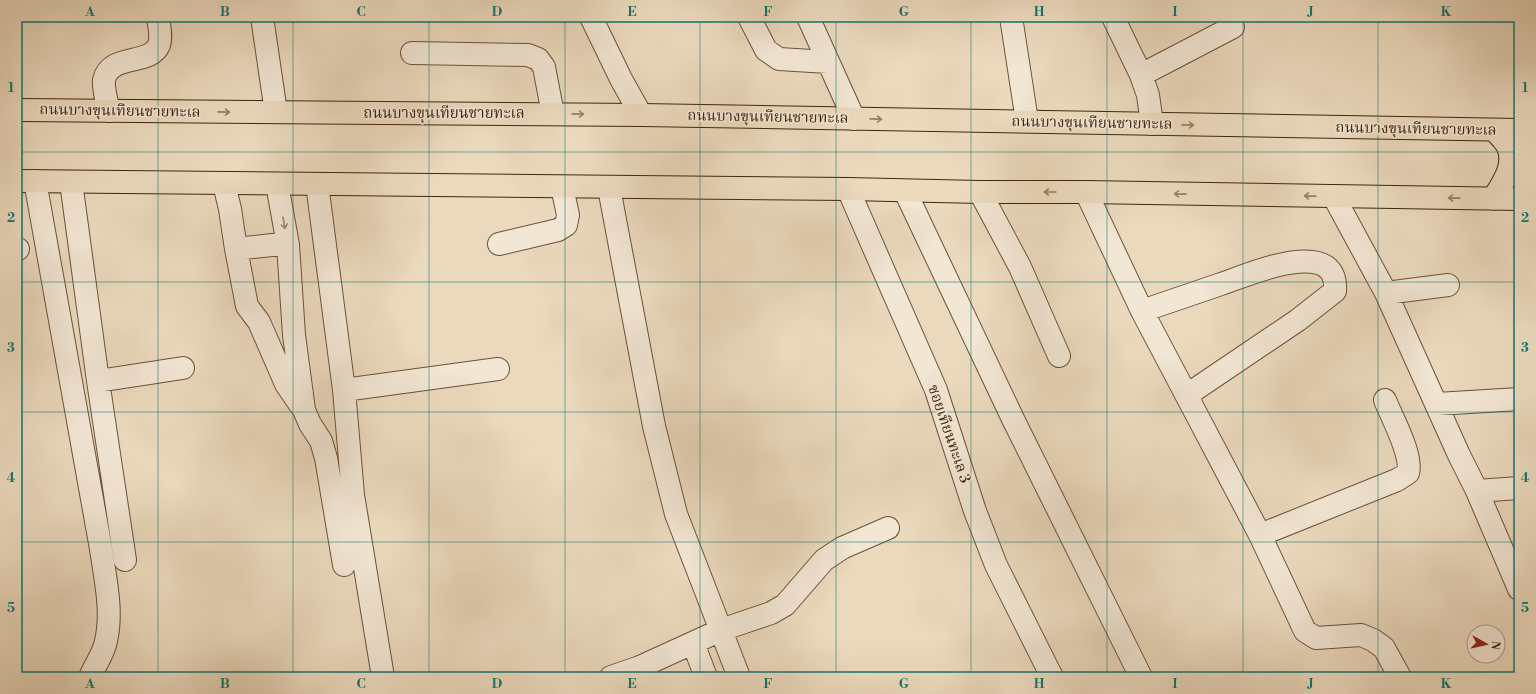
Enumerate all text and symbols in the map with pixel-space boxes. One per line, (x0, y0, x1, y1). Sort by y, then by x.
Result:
text: A (84, 4, 95, 20)
text: B (220, 4, 230, 20)
text: C (356, 4, 366, 20)
text: D (492, 4, 502, 20)
text: E (627, 4, 637, 20)
text: F (763, 4, 773, 20)
text: G (899, 4, 910, 20)
text: H (1034, 4, 1045, 20)
text: I (1172, 4, 1178, 20)
text: J (1306, 4, 1314, 20)
text: K (1441, 4, 1452, 20)
text: 1 (8, 80, 15, 96)
text: 1 (1522, 80, 1529, 96)
street label: ถนนบางขุนเทียนชายทะเล (39, 100, 201, 123)
street label: ถนนบางขุนเทียนชายทะเล (363, 104, 525, 124)
street label: ถนนบางขุนเทียนชายทะเล (687, 106, 849, 129)
one-way arrow (217, 108, 230, 116)
one-way arrow (571, 111, 584, 118)
street label: ถนนบางขุนเทียนชายทะเล (1011, 112, 1173, 135)
one-way arrow (869, 115, 882, 123)
street label: ถนนบางขุนเทียนชายทะเล (1335, 118, 1497, 141)
one-way arrow (1181, 121, 1194, 128)
one-way arrow (1044, 188, 1057, 196)
one-way arrow (1174, 190, 1187, 198)
one-way arrow (1304, 193, 1317, 200)
one-way arrow (1448, 195, 1461, 202)
text: 2 (7, 210, 15, 226)
text: 2 (1521, 210, 1529, 226)
one-way arrow (280, 216, 288, 229)
text: 3 (7, 340, 15, 356)
text: 3 (1521, 340, 1529, 356)
street label: ซอยเทียนทะเล 3 (923, 382, 975, 486)
text: 4 (7, 470, 16, 486)
text: 4 (1521, 470, 1530, 486)
text: 5 (7, 600, 15, 616)
text: 5 (1521, 600, 1529, 616)
north arrow (1466, 624, 1506, 664)
text: N (1487, 640, 1502, 651)
text: A (84, 676, 95, 692)
text: B (220, 676, 230, 692)
text: C (356, 676, 366, 692)
text: D (492, 676, 502, 692)
text: E (627, 676, 637, 692)
text: F (763, 676, 773, 692)
text: G (899, 676, 910, 692)
text: H (1034, 676, 1045, 692)
text: I (1172, 676, 1178, 692)
text: J (1306, 676, 1314, 692)
text: K (1441, 676, 1452, 692)

